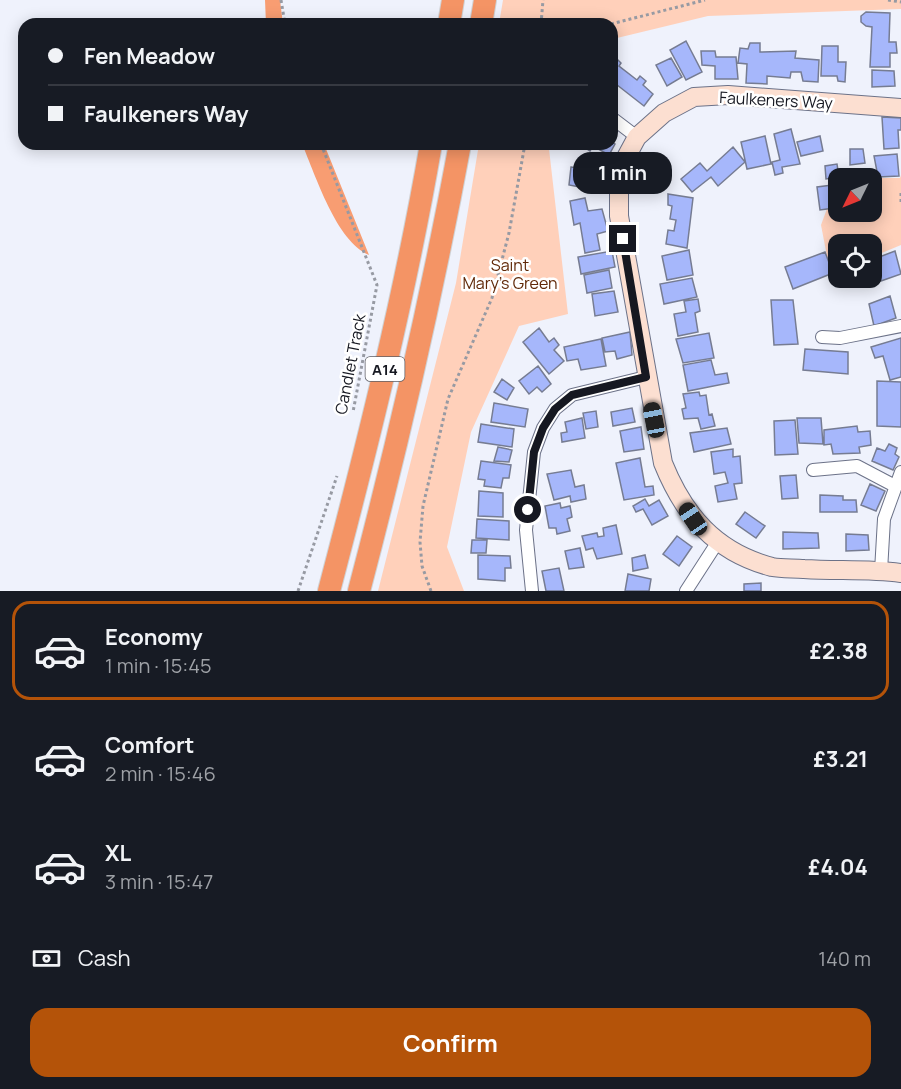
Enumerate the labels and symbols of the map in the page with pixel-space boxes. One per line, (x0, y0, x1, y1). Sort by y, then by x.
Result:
street label: Faulkeners Way (719, 86, 834, 114)
callout: 1 min (574, 152, 672, 194)
north arrow (828, 168, 882, 222)
route end (609, 225, 636, 252)
park label: Saint Mary's Green (462, 254, 558, 294)
street label: Candlet Track (329, 311, 371, 416)
road number: A14 (366, 357, 404, 381)
car (642, 401, 666, 439)
route start (514, 496, 541, 523)
car (675, 499, 711, 539)

